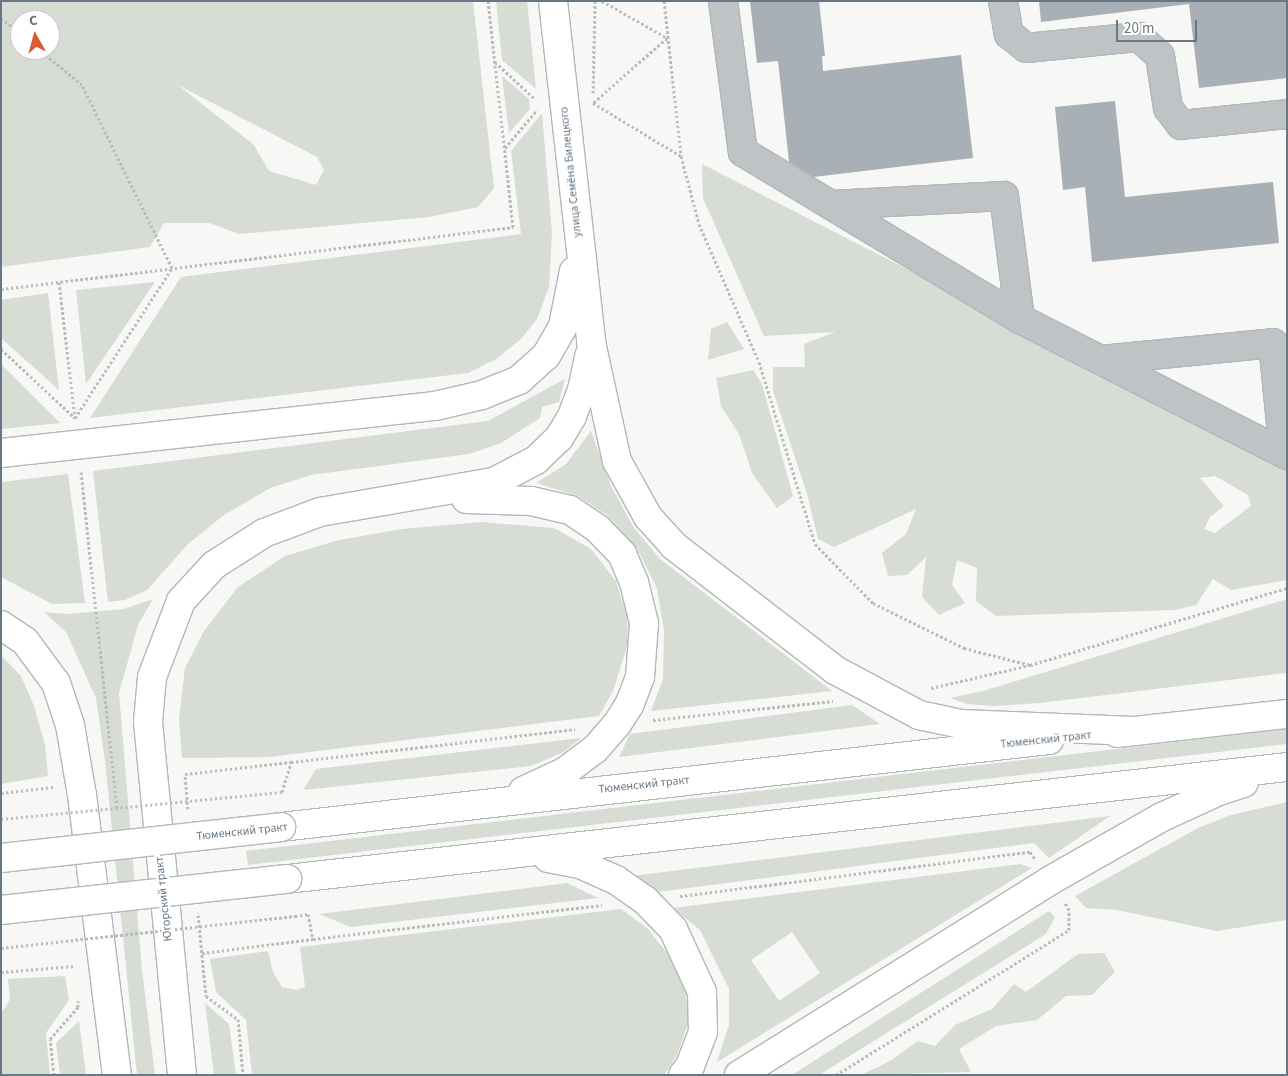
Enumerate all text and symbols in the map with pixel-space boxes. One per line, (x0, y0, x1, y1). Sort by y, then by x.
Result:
north arrow (10, 10, 60, 60)
scale bar (1118, 10, 1199, 42)
text: С (28, 11, 39, 32)
text: 20 m (1124, 18, 1154, 39)
street label: улица Семёна Билецкого (557, 106, 585, 238)
street label: Тюменский тракт (1000, 728, 1092, 752)
street label: Тюменский тракт (598, 773, 690, 797)
street label: Тюменский тракт (196, 820, 288, 844)
street label: Югорский тракт (152, 856, 176, 942)

